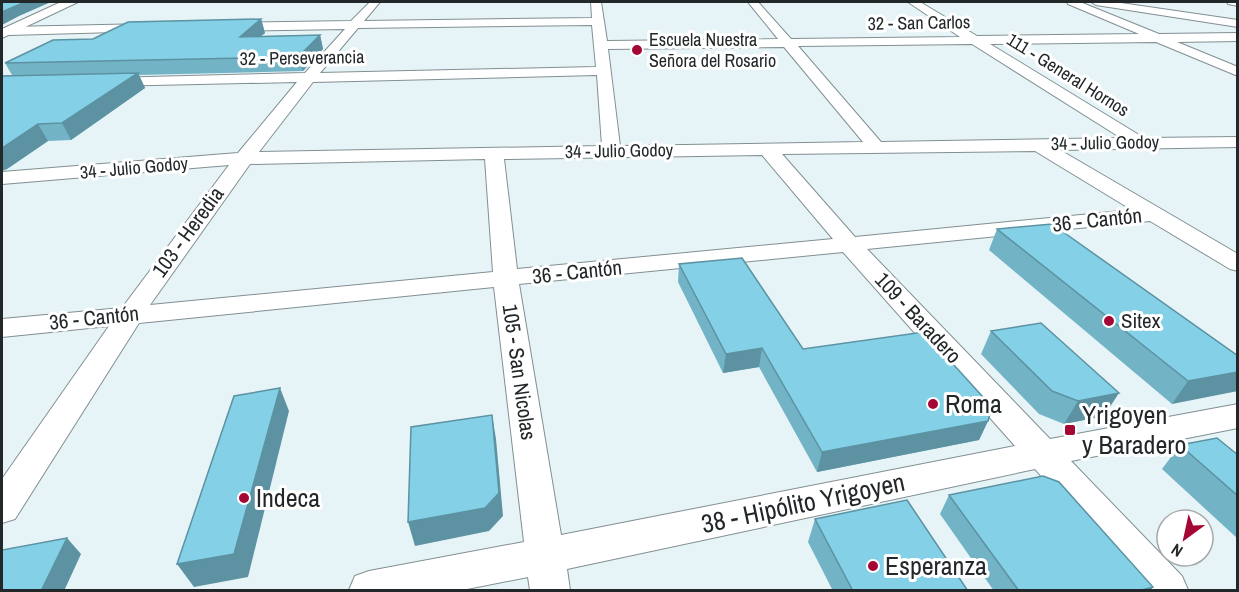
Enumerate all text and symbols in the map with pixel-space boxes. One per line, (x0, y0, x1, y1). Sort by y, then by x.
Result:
street label: 32 - San Carlos (868, 9, 970, 36)
place label: Escuela Nuestra Señora del Rosario (649, 27, 776, 73)
street label: 111 - General Hornos (1002, 27, 1134, 122)
marker: Escuela Nuestra Señora del Rosario (630, 43, 644, 57)
street label: 32 - Perseverancia (239, 44, 365, 71)
street label: 34 - Julio Godoy (1051, 129, 1160, 156)
street label: 34 - Julio Godoy (565, 137, 674, 164)
street label: 34 - Julio Godoy (79, 150, 190, 185)
street label: 103 - Heredia (145, 180, 231, 283)
street label: 36 - Cantón (1051, 200, 1143, 239)
street label: 36 - Cantón (531, 252, 623, 291)
street label: 109 - Baradero (869, 266, 968, 370)
street label: 36 - Cantón (48, 298, 140, 337)
street label: 105 - San Nicolas (496, 302, 543, 442)
place label: Sitex (1121, 306, 1161, 335)
marker: Sitex (1102, 314, 1116, 328)
place label: Roma (945, 386, 1002, 421)
marker: Roma (926, 397, 940, 411)
place label: Yrigoyen y Baradero (1082, 397, 1186, 462)
marker: Yrigoyen y Baradero (1063, 423, 1077, 437)
street label: 38 - Hipólito Yrigoyen (698, 464, 908, 541)
place label: Indeca (256, 480, 320, 515)
marker: Indeca (237, 491, 251, 505)
north arrow (1155, 508, 1215, 568)
text: N (1167, 539, 1187, 562)
place label: Esperanza (885, 548, 987, 583)
marker: Esperanza (866, 559, 880, 573)

